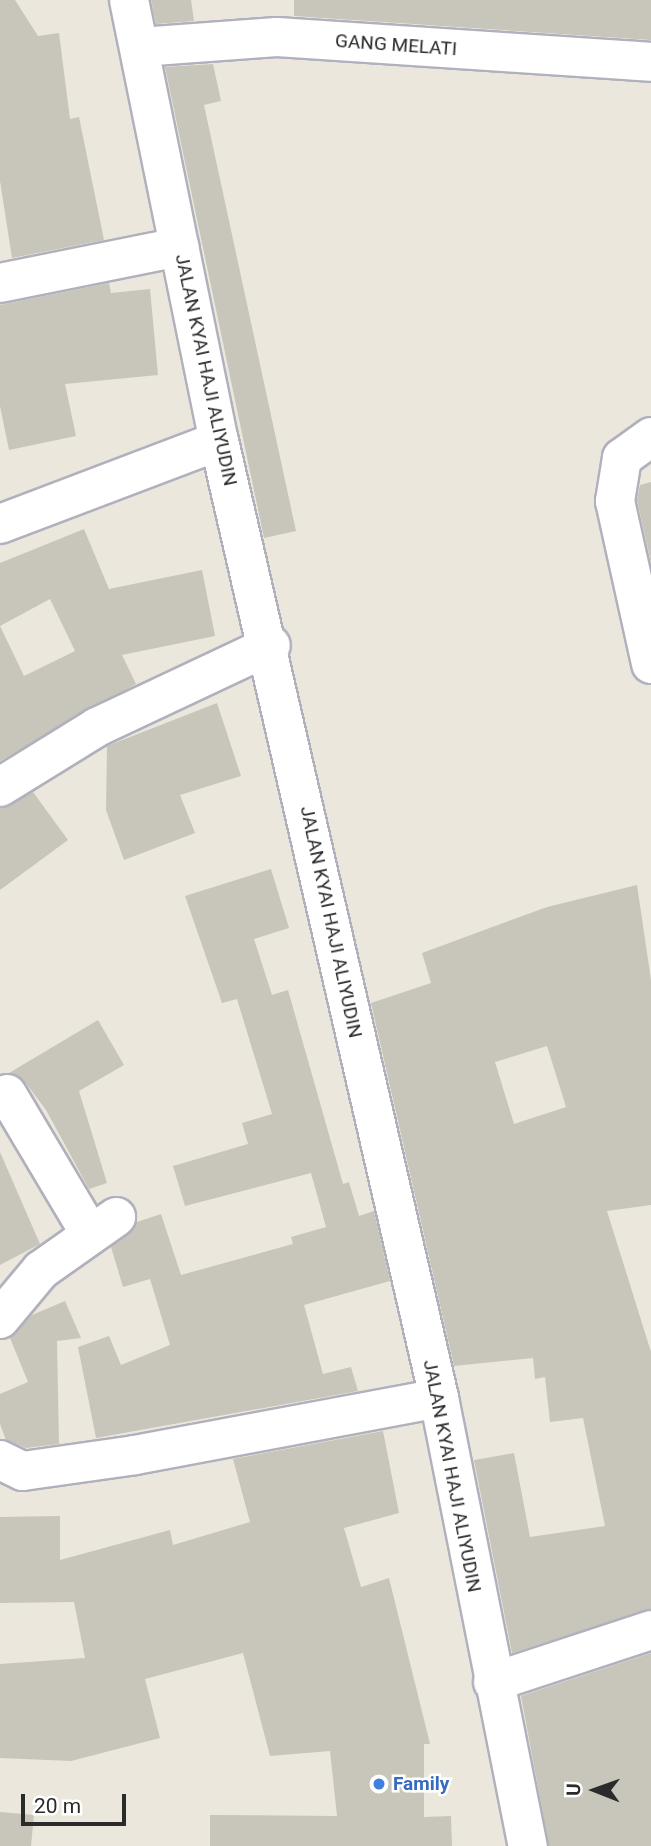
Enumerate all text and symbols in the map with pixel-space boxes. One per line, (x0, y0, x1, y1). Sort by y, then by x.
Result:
street label: GANG MELATI (334, 29, 458, 61)
street label: JALAN KYAI HAJI ALIYUDIN (170, 252, 242, 488)
street label: JALAN KYAI HAJI ALIYUDIN (295, 804, 367, 1040)
street label: JALAN KYAI HAJI ALIYUDIN (418, 1358, 486, 1594)
north arrow (560, 1755, 630, 1825)
place label: Family (393, 1773, 449, 1795)
marker: Family (371, 1776, 387, 1792)
scale bar (24, 1780, 130, 1824)
text: U (562, 1783, 585, 1796)
text: 20 m (34, 1794, 81, 1818)

